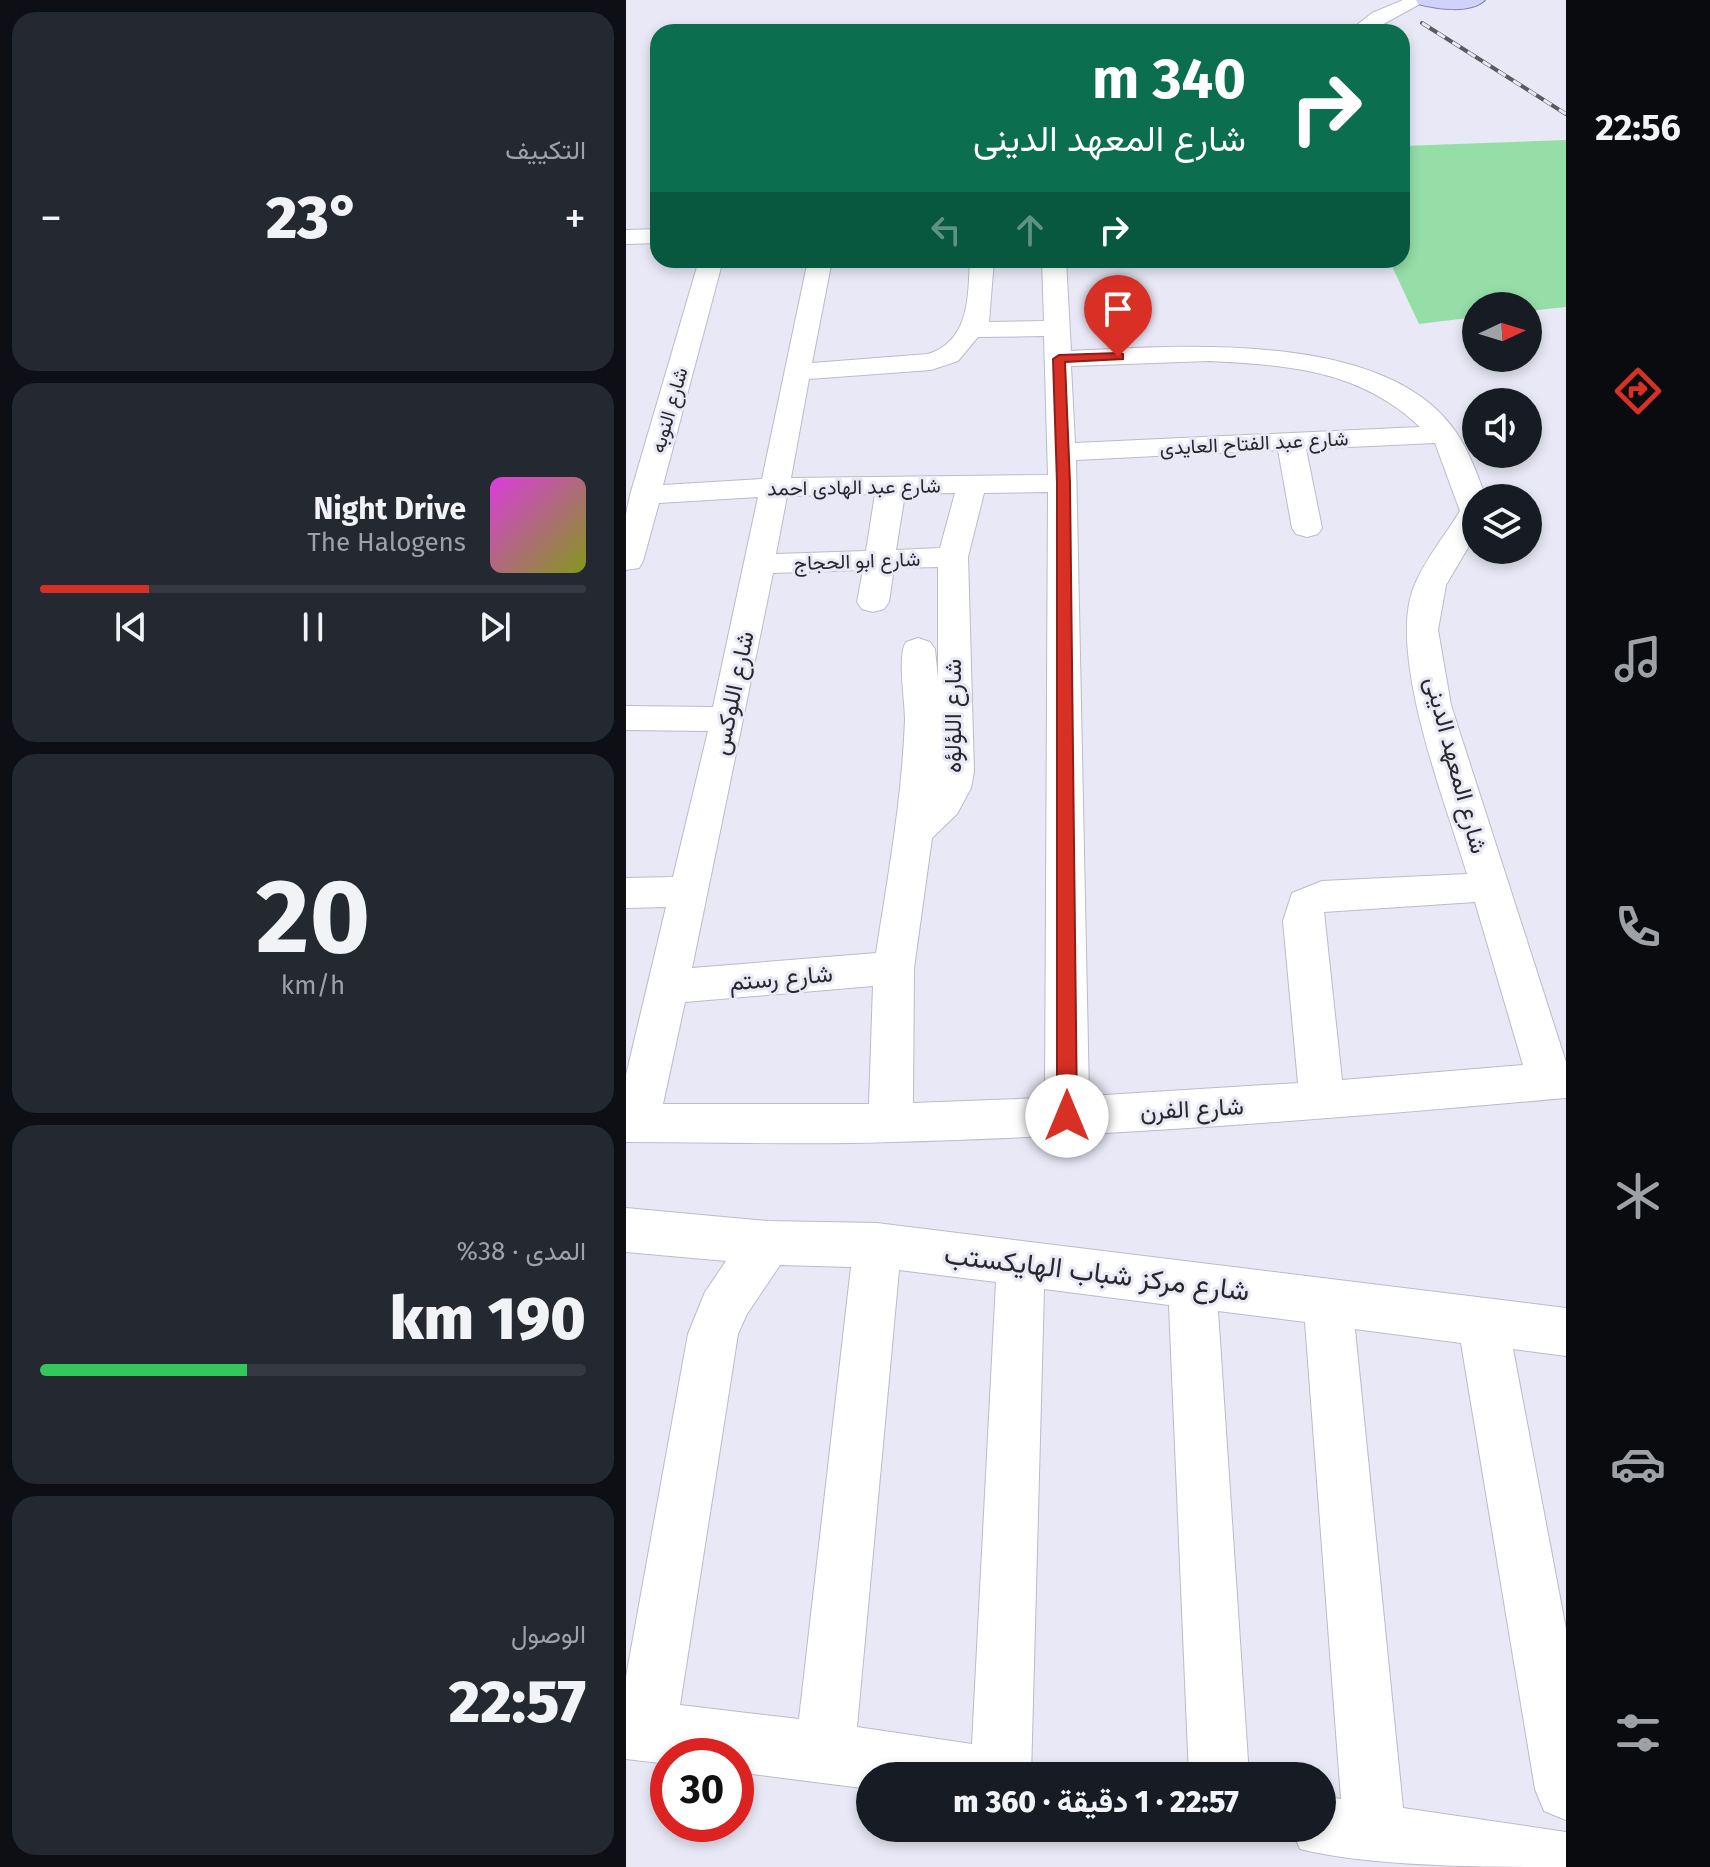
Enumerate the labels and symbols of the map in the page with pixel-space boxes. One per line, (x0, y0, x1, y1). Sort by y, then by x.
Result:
pin (1084, 275, 1152, 357)
north arrow (1462, 292, 1542, 372)
street label: شارع النوبه (645, 364, 695, 456)
street label: شارع عبد الفتاح العايدى (1159, 426, 1349, 462)
street label: شارع عبد الهادى احمد (767, 473, 941, 503)
street label: شارع ابو الحجاج (793, 547, 921, 577)
street label: شارع اللوكس (706, 629, 762, 758)
street label: شارع اللؤلؤه (939, 659, 969, 773)
street label: شارع المعهد الدينى (1417, 673, 1493, 857)
street label: شارع رستم (728, 960, 834, 998)
position arrow (1025, 1074, 1109, 1158)
street label: شارع الفرن (1139, 1092, 1245, 1128)
street label: شارع مركز شباب الهايكستب (942, 1237, 1251, 1310)
speed limit sign: 30 (650, 1738, 754, 1842)

